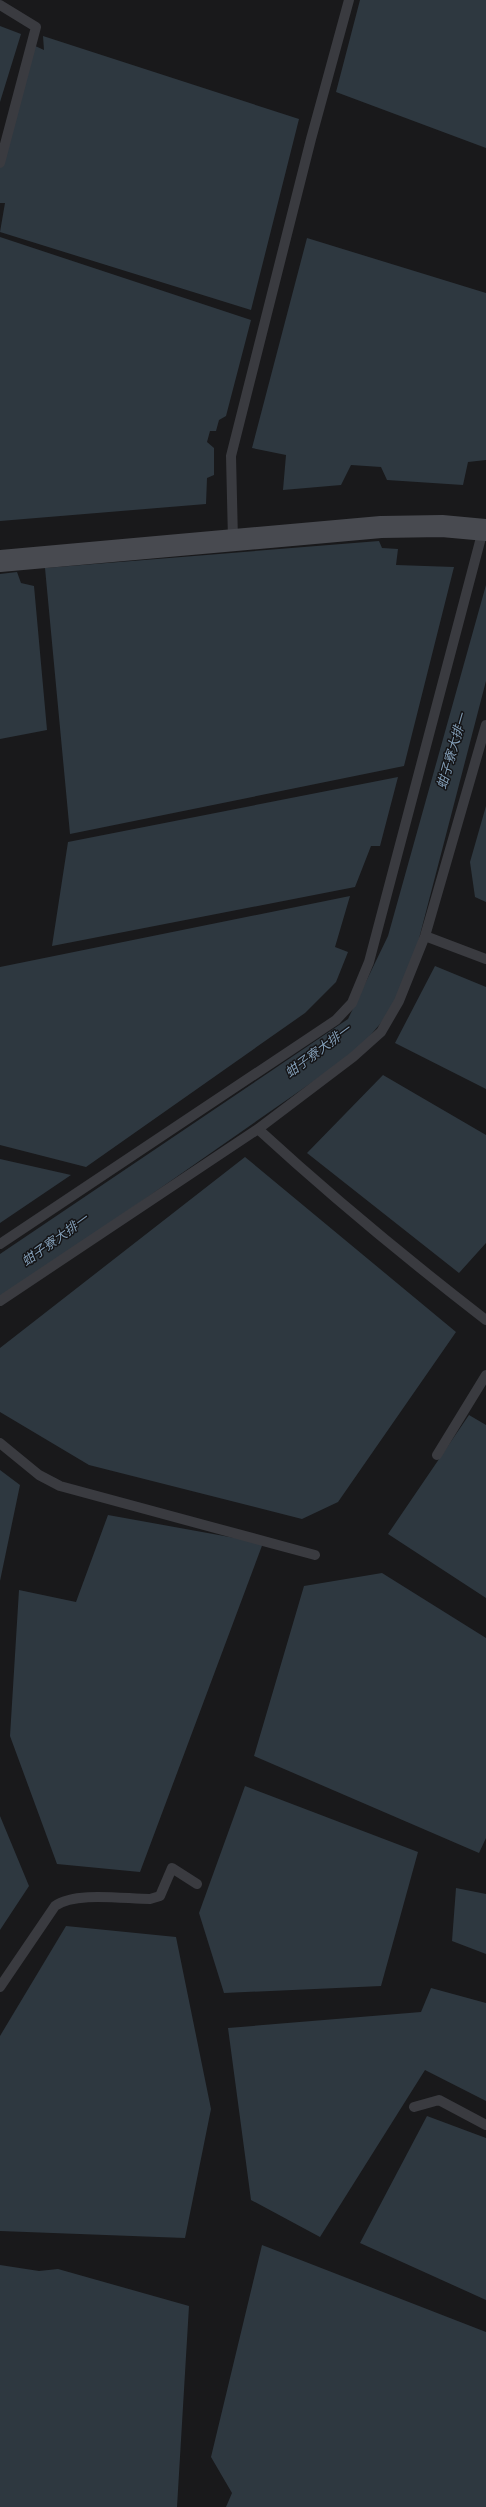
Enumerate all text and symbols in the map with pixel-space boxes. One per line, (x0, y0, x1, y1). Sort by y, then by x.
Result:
water label: 蚶子寮大排一 (434, 710, 470, 791)
water label: 蚶子寮大排一 (282, 1021, 354, 1080)
water label: 蚶子寮大排一 (19, 1210, 92, 1269)

